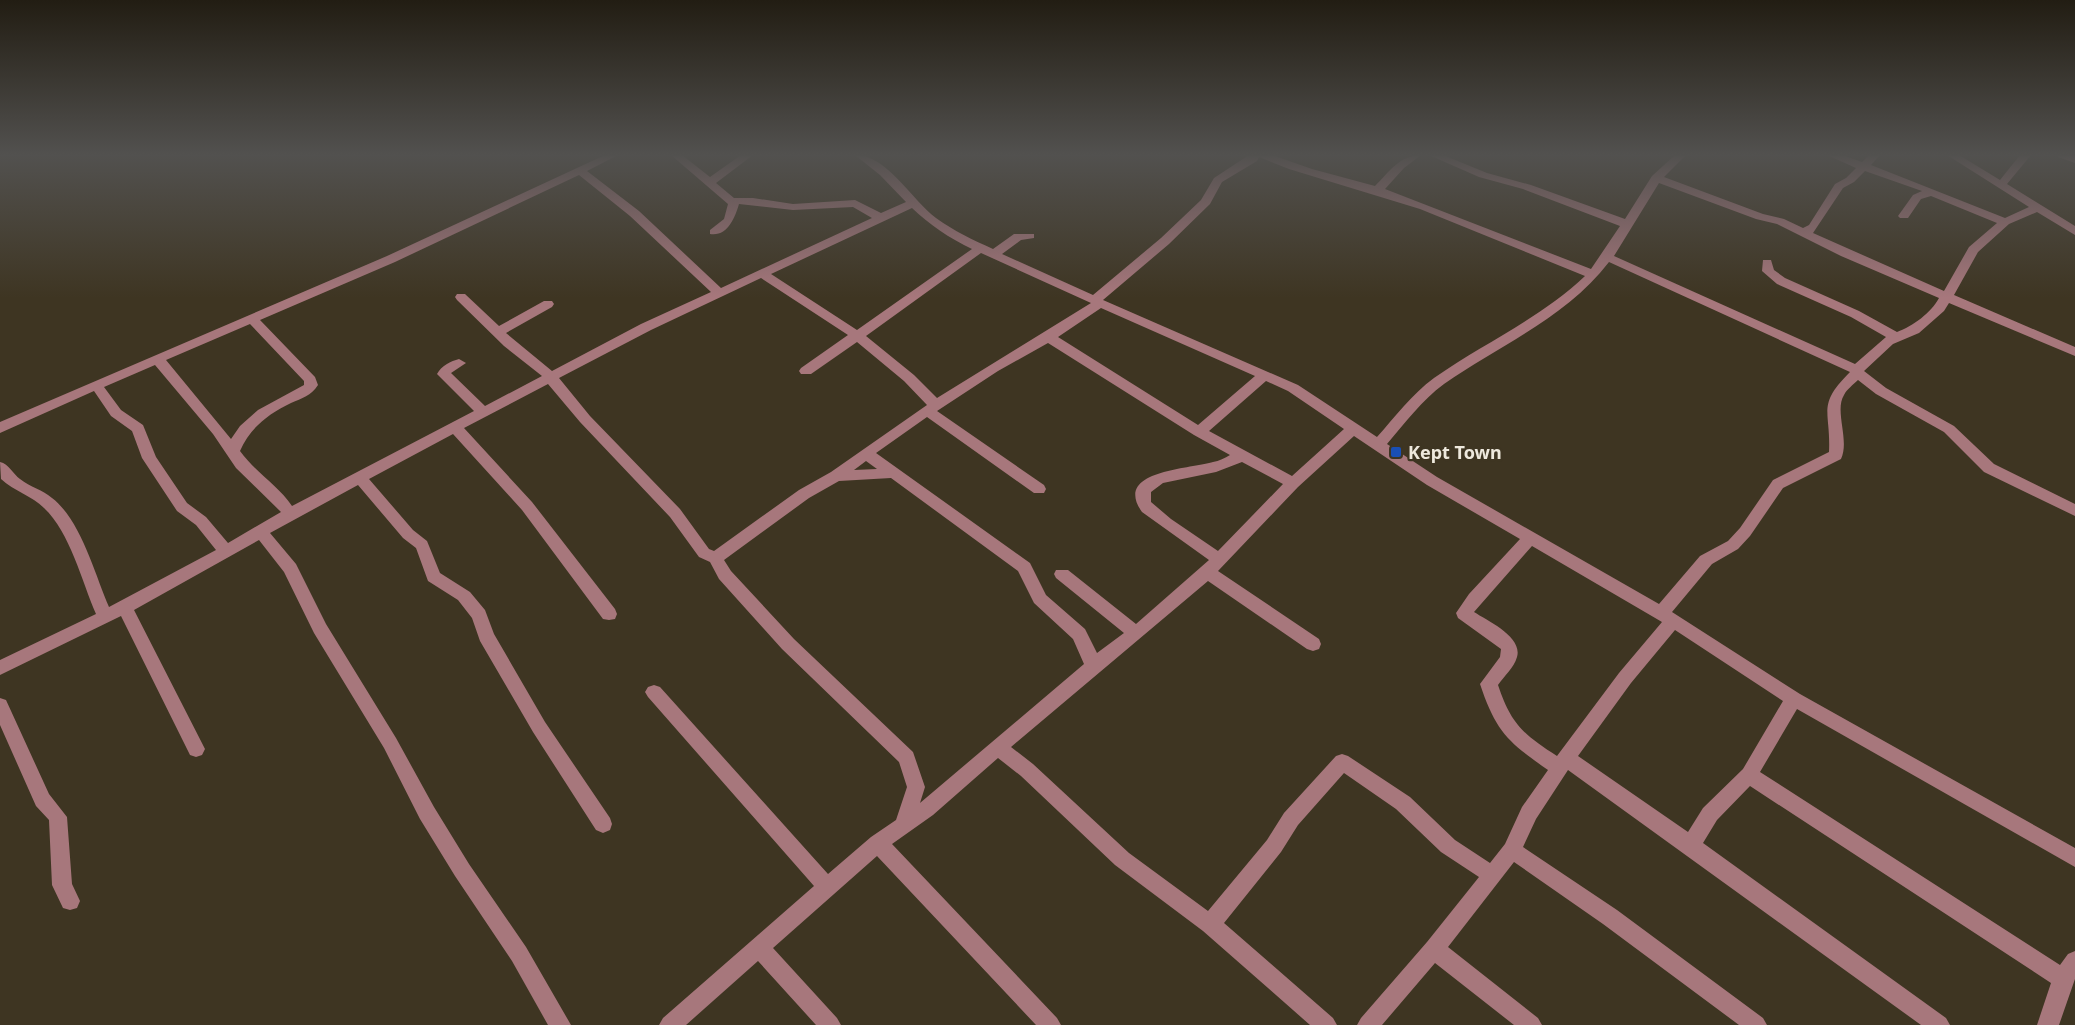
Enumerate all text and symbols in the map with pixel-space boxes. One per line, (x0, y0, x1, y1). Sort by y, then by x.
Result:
place label: Kept Town (1408, 440, 1502, 464)
marker: Kept Town (1389, 445, 1403, 459)

